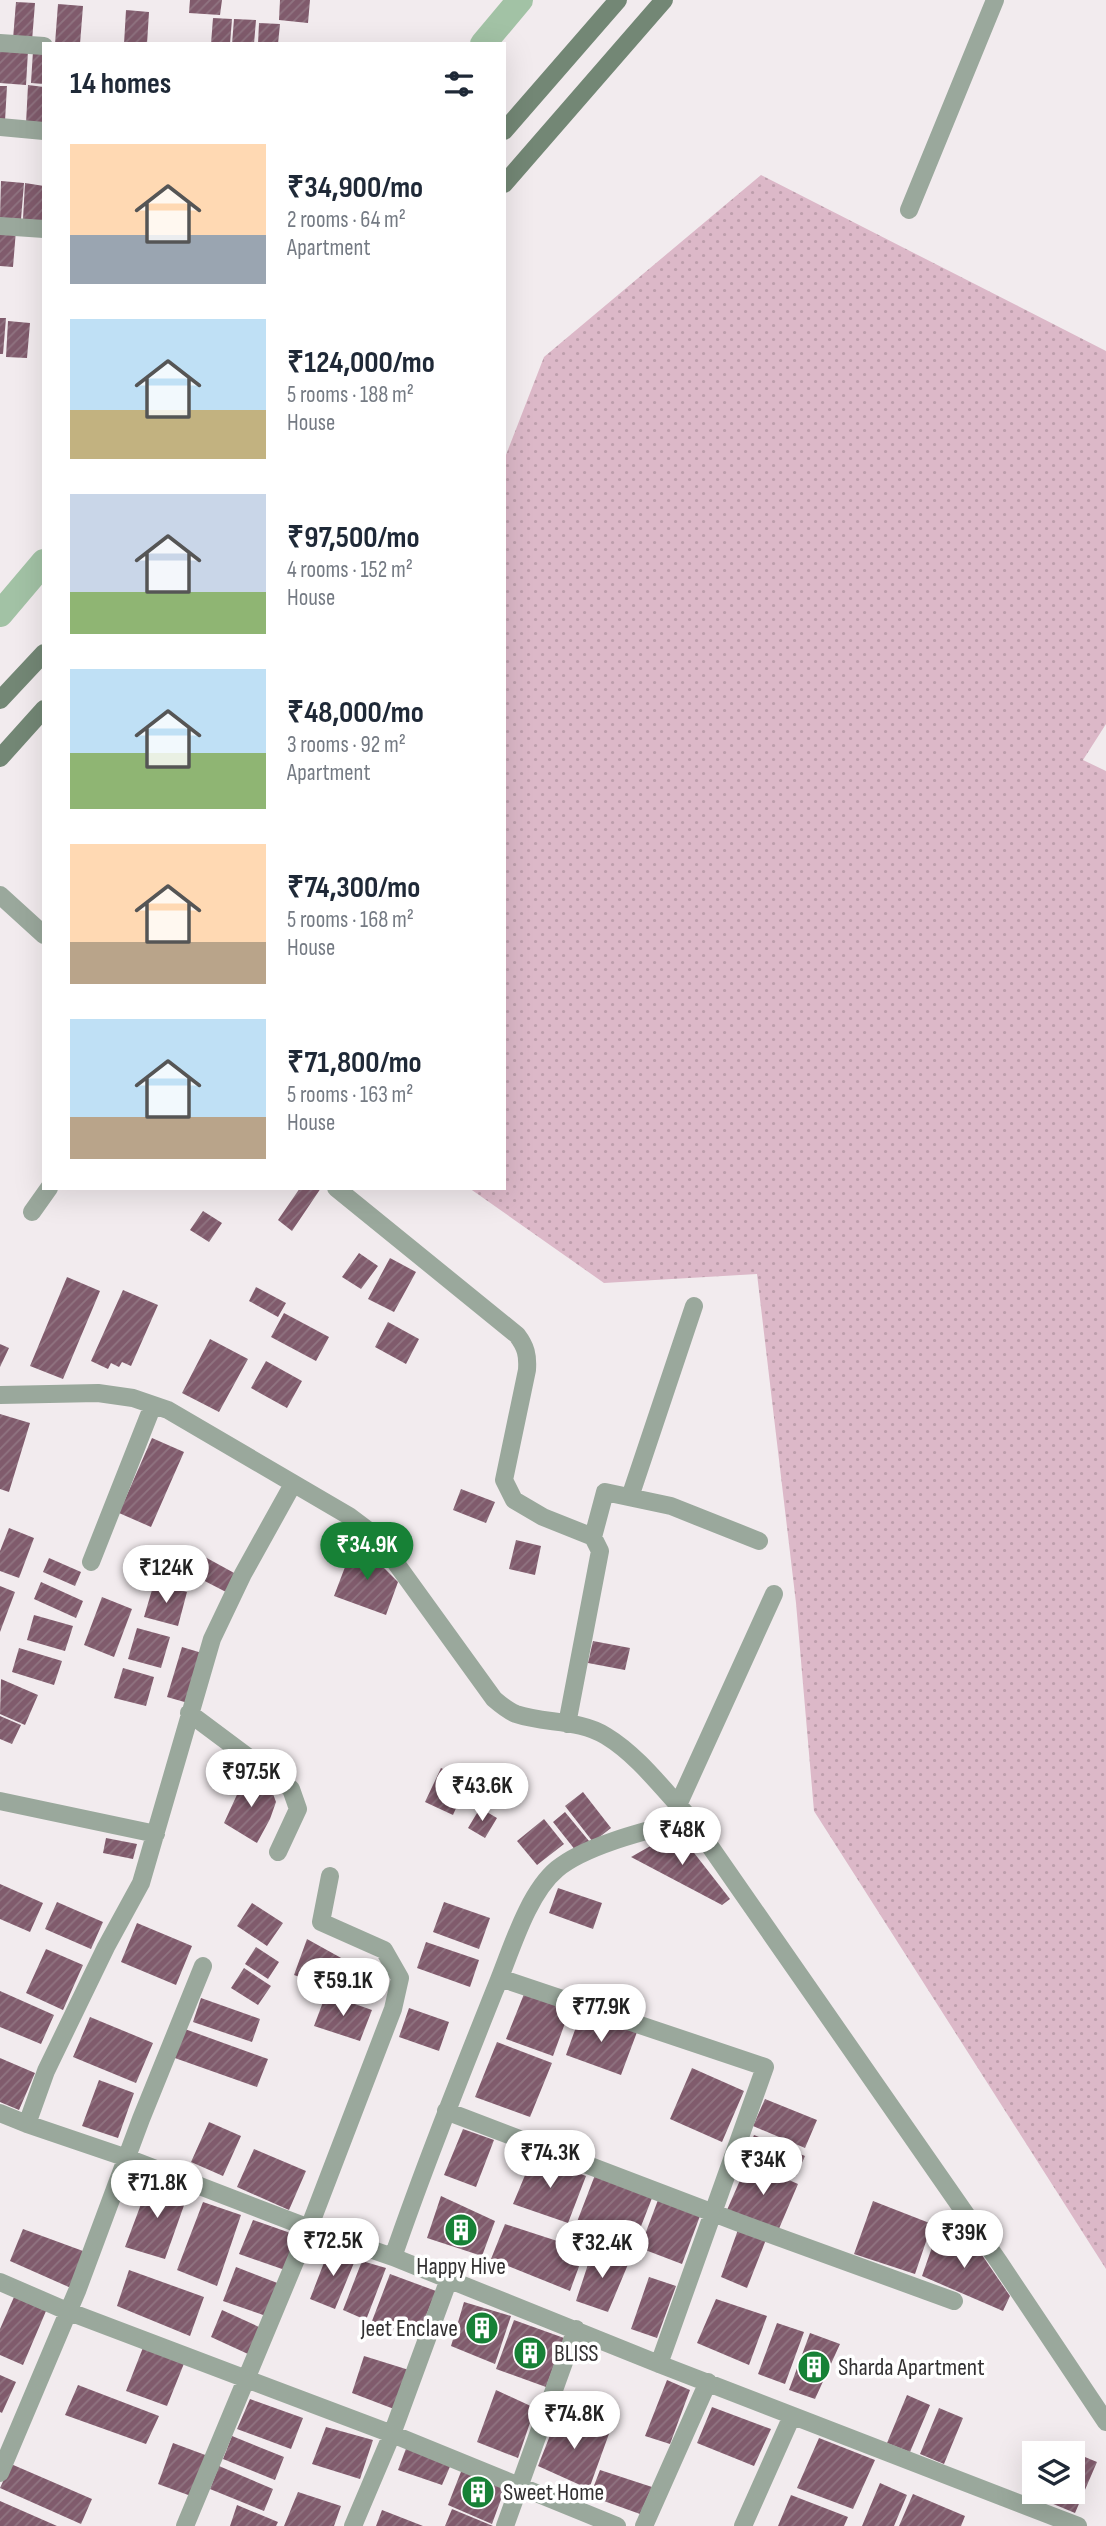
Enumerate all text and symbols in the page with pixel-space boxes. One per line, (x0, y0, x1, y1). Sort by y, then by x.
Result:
icon: filters (440, 65, 478, 103)
text: 14 homes (70, 66, 171, 102)
text: ₹34,900/mo (287, 170, 423, 206)
icon: home (126, 172, 210, 256)
text: 2 rooms · 64 m² (287, 206, 406, 234)
text: Apartment (287, 234, 371, 262)
text: ₹124,000/mo (287, 345, 435, 381)
icon: home (126, 347, 210, 431)
text: 5 rooms · 188 m² (287, 381, 414, 409)
text: House (287, 409, 335, 437)
text: ₹97,500/mo (287, 520, 420, 556)
icon: home (126, 522, 210, 606)
text: 4 rooms · 152 m² (287, 556, 413, 584)
text: House (287, 584, 335, 612)
text: ₹48,000/mo (287, 695, 424, 731)
icon: home (126, 697, 210, 781)
text: 3 rooms · 92 m² (287, 731, 406, 759)
text: Apartment (287, 759, 371, 787)
text: ₹74,300/mo (287, 870, 420, 906)
icon: home (126, 872, 210, 956)
text: 5 rooms · 168 m² (287, 906, 414, 934)
text: House (287, 934, 335, 962)
text: ₹71,800/mo (287, 1045, 422, 1081)
icon: home (126, 1047, 210, 1131)
text: 5 rooms · 163 m² (287, 1081, 413, 1109)
text: House (287, 1109, 335, 1137)
pin: ₹34.9K (310, 1522, 424, 1582)
text: ₹34.9K (336, 1531, 398, 1559)
pin: ₹124K (117, 1546, 215, 1605)
text: ₹124K (139, 1554, 193, 1582)
pin: ₹97.5K (194, 1750, 308, 1809)
text: ₹97.5K (222, 1758, 280, 1786)
pin: ₹43.6K (425, 1764, 539, 1823)
text: ₹43.6K (451, 1772, 513, 1800)
pin: ₹48K (641, 1808, 723, 1867)
text: ₹48K (659, 1816, 705, 1844)
pin: ₹59.1K (286, 1958, 400, 2018)
text: ₹59.1K (313, 1967, 373, 1995)
pin: ₹77.9K (544, 1984, 658, 2044)
text: ₹77.9K (572, 1993, 630, 2021)
pin: ₹74.3K (493, 2130, 607, 2190)
pin: ₹34K (722, 2138, 804, 2197)
text: ₹74.3K (520, 2139, 580, 2167)
text: ₹34K (740, 2146, 786, 2174)
pin: ₹71.8K (100, 2160, 214, 2220)
text: ₹71.8K (127, 2169, 187, 2197)
pin: ₹39K (923, 2210, 1005, 2270)
building icon: Happy Hive (442, 2211, 480, 2249)
pin: ₹72.5K (276, 2218, 390, 2278)
text: ₹39K (941, 2219, 987, 2247)
pin: ₹32.4K (545, 2220, 659, 2280)
text: ₹72.5K (303, 2227, 363, 2255)
text: ₹32.4K (572, 2229, 632, 2257)
place label: Happy Hive (416, 2252, 506, 2281)
building icon: Jeet Enclave (463, 2309, 501, 2347)
place label: Jeet Enclave (360, 2314, 458, 2343)
building icon: BLISS (511, 2334, 549, 2372)
place label: BLISS (554, 2339, 599, 2368)
building icon: Sharda Apartment (795, 2348, 833, 2386)
place label: Sharda Apartment (838, 2353, 985, 2382)
pin: ₹74.8K (517, 2392, 631, 2451)
text: ₹74.8K (544, 2400, 604, 2428)
map controls (1022, 2441, 1085, 2504)
button: layers (1022, 2441, 1085, 2504)
building icon: Sweet Home (459, 2473, 497, 2511)
place label: Sweet Home (503, 2478, 604, 2507)

